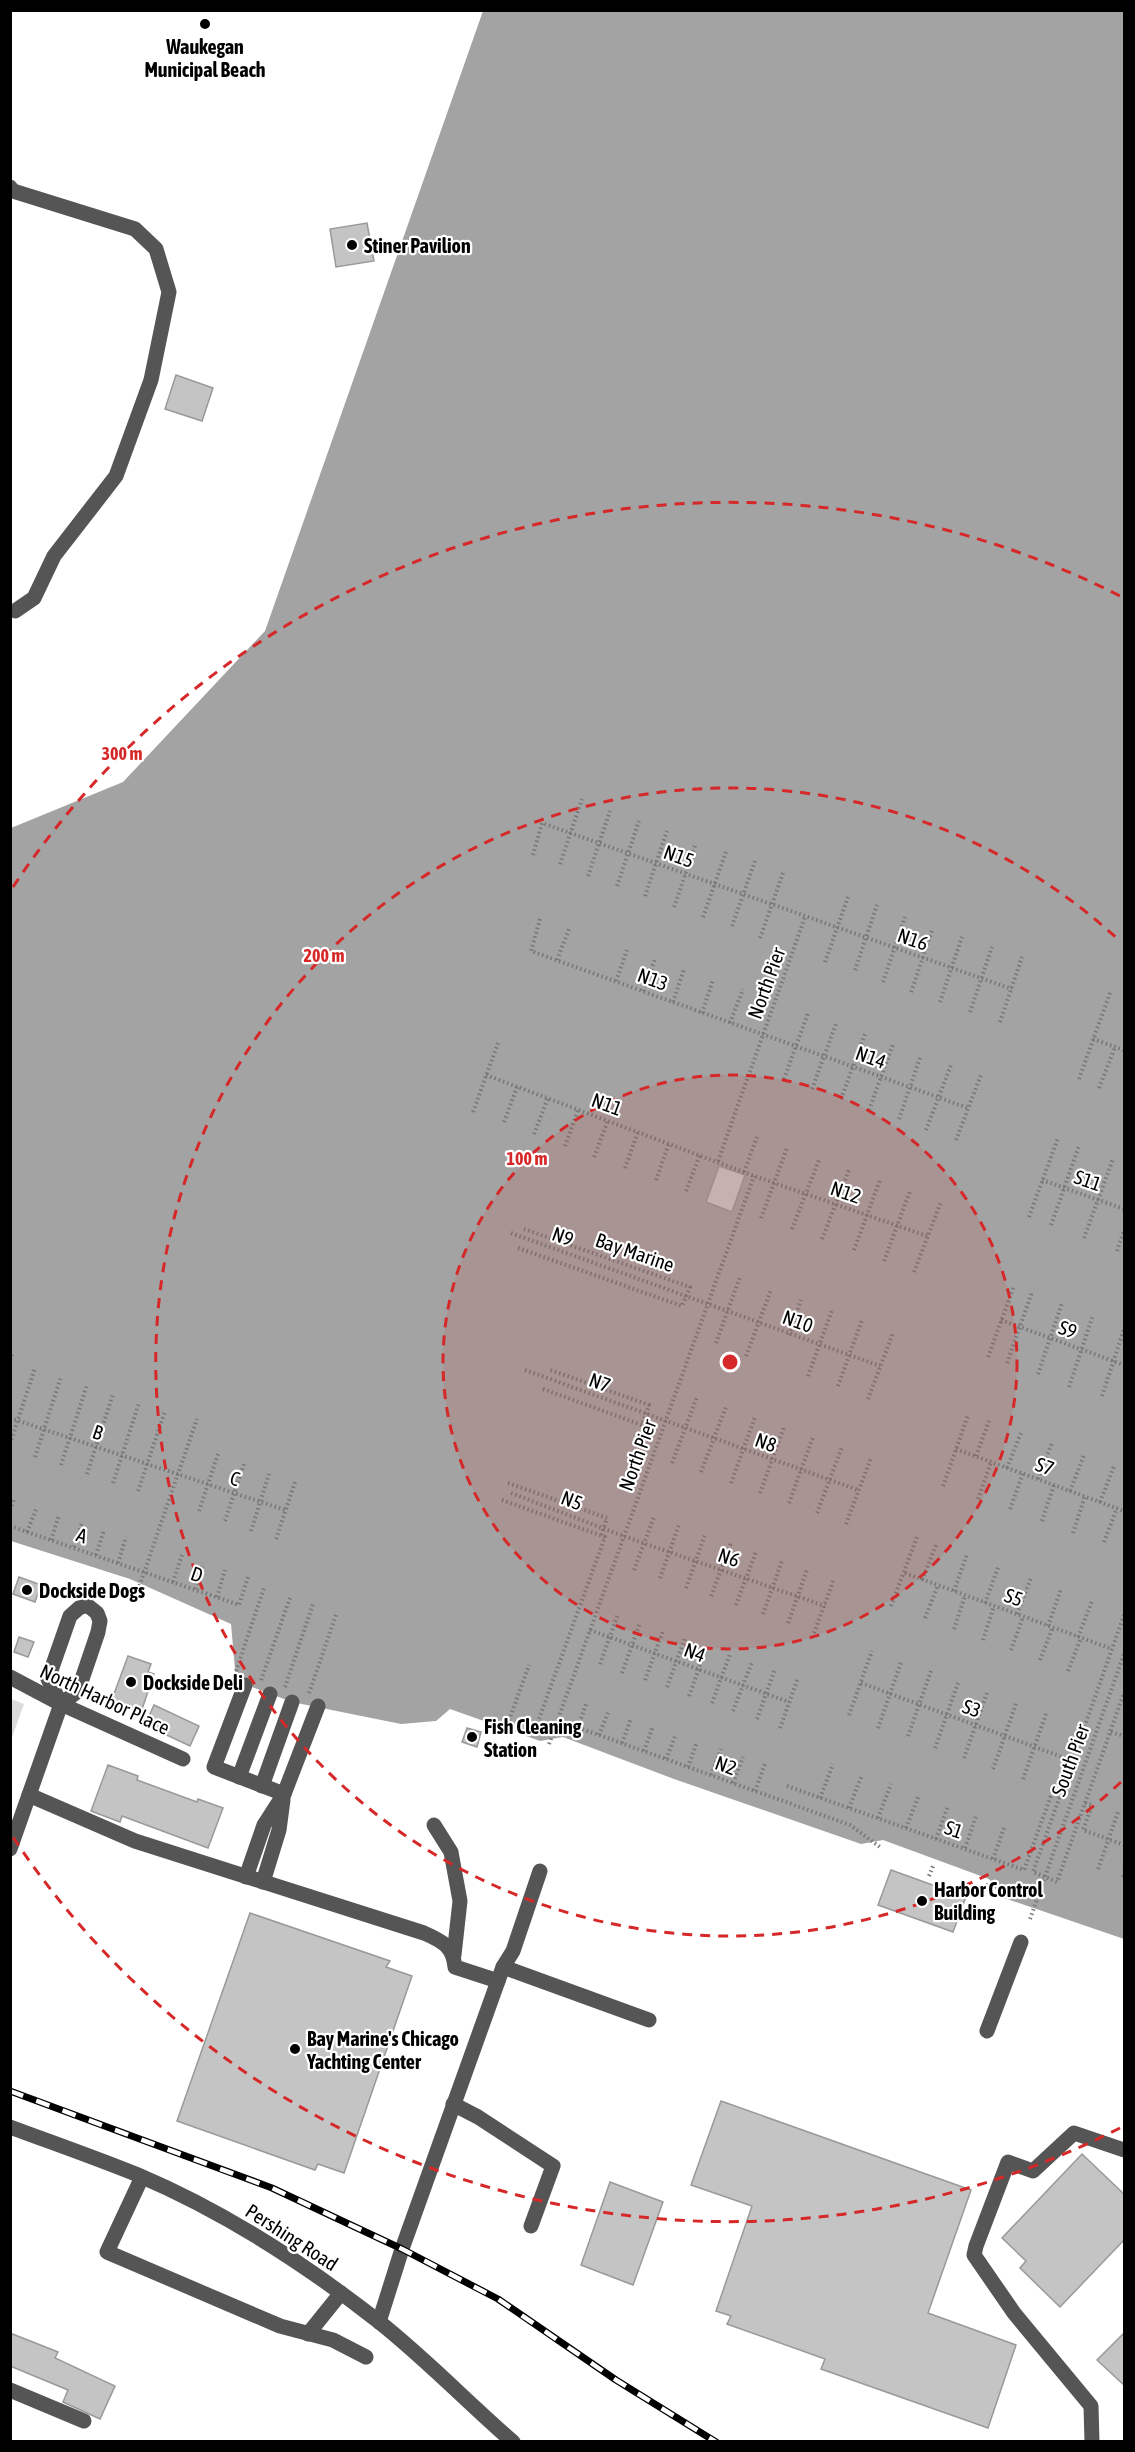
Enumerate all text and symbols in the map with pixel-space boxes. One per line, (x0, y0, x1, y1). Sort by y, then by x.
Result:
marker: Waukegan Municipal Beach (198, 17, 212, 31)
place label: Waukegan Municipal Beach (144, 35, 266, 81)
place label: Stiner Pavilion (364, 234, 471, 257)
marker: Stiner Pavilion (345, 238, 359, 252)
text: 300 m (102, 743, 142, 764)
street label: N15 (661, 840, 697, 872)
street label: N16 (895, 923, 931, 955)
street label: North Pier (743, 943, 790, 1022)
text: 200 m (304, 945, 344, 966)
street label: N13 (635, 963, 671, 995)
street label: N14 (853, 1041, 889, 1073)
street label: N11 (589, 1088, 625, 1120)
text: 100 m (507, 1148, 547, 1169)
street label: S11 (1071, 1165, 1105, 1195)
street label: N12 (828, 1176, 864, 1208)
street label: N9 (549, 1222, 577, 1250)
street label: Bay Marine (593, 1228, 677, 1276)
street label: N10 (780, 1305, 816, 1337)
street label: S9 (1056, 1315, 1080, 1343)
centre of rings (720, 1352, 740, 1372)
street label: N7 (586, 1368, 614, 1396)
street label: North Pier (614, 1415, 661, 1494)
street label: B (90, 1420, 107, 1445)
street label: N8 (752, 1428, 780, 1456)
street label: S7 (1033, 1452, 1057, 1480)
street label: C (227, 1466, 243, 1490)
street label: N5 (558, 1485, 586, 1515)
street label: A (74, 1523, 91, 1548)
street label: N6 (715, 1543, 743, 1571)
street label: D (188, 1561, 206, 1587)
place label: Dockside Dogs (39, 1579, 145, 1602)
marker: Dockside Dogs (20, 1583, 34, 1597)
street label: S5 (1002, 1583, 1026, 1611)
street label: N4 (681, 1638, 709, 1666)
street label: North Harbor Place (37, 1659, 173, 1739)
place label: Dockside Deli (143, 1671, 243, 1694)
marker: Dockside Deli (124, 1675, 138, 1689)
street label: S3 (960, 1694, 984, 1722)
place label: Fish Cleaning Station (484, 1715, 582, 1761)
street label: South Pier (1046, 1720, 1094, 1799)
marker: Fish Cleaning Station (465, 1730, 479, 1744)
street label: N2 (712, 1751, 740, 1779)
street label: S1 (942, 1815, 966, 1843)
place label: Harbor Control Building (934, 1878, 1043, 1924)
marker: Harbor Control Building (915, 1894, 929, 1908)
place label: Bay Marine's Chicago Yachting Center (306, 2027, 459, 2073)
marker: Bay Marine's Chicago Yachting Center (288, 2042, 302, 2056)
street label: Pershing Road (242, 2199, 342, 2275)

